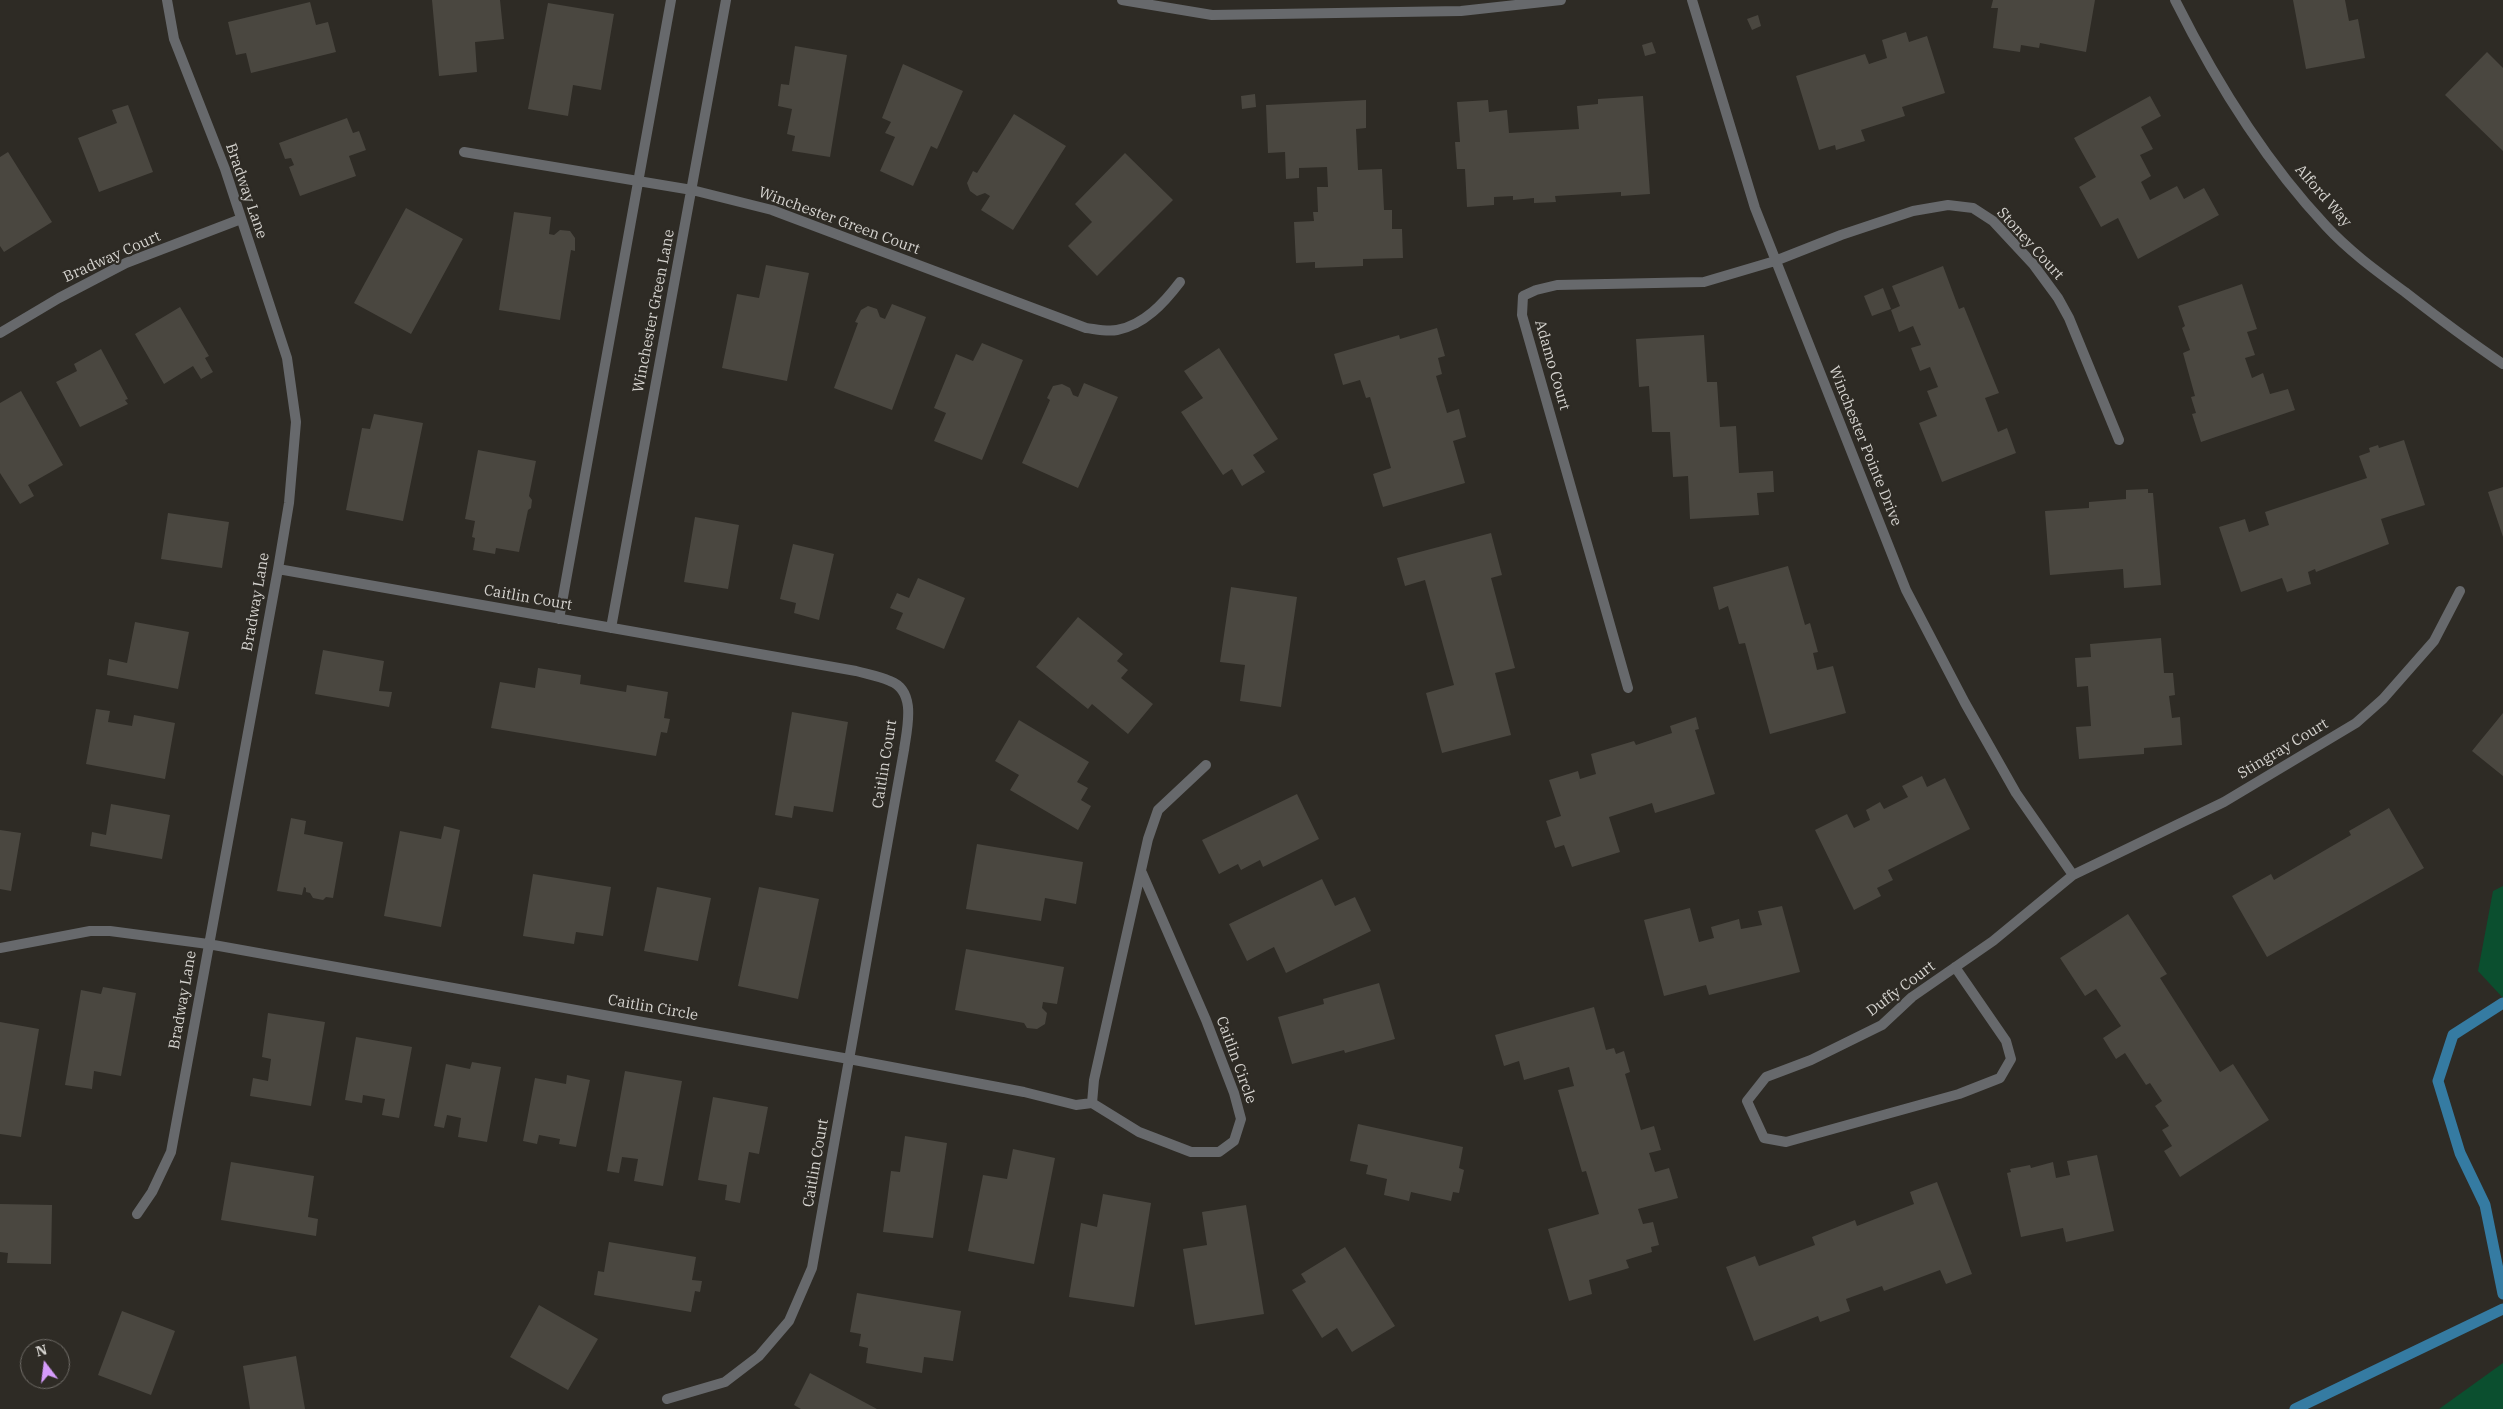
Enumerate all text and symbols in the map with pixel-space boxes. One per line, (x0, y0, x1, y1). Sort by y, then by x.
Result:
street label: Bradway Lane (221, 141, 271, 241)
street label: Alford Way (2291, 161, 2355, 231)
street label: Winchester Green Court (756, 183, 922, 259)
street label: Stoney Court (1993, 204, 2067, 284)
street label: Bradway Court (61, 228, 163, 286)
street label: Winchester Green Lane (629, 228, 679, 394)
street label: Adamo Court (1531, 318, 1573, 412)
street label: Winchester Pointe Drive (1825, 363, 1905, 529)
street label: Bradway Lane (238, 551, 274, 653)
street label: Caitlin Court (482, 581, 574, 615)
street label: Stingray Court (2235, 715, 2331, 783)
street label: Caitlin Court (869, 718, 901, 810)
street label: Bradway Lane (165, 949, 201, 1051)
street label: Duffy Court (1863, 957, 1939, 1021)
street label: Caitlin Circle (606, 991, 700, 1025)
street label: Caitlin Circle (1212, 1014, 1260, 1106)
street label: Caitlin Court (799, 1117, 833, 1209)
north arrow (20, 1339, 70, 1389)
text: N (34, 1340, 49, 1361)

